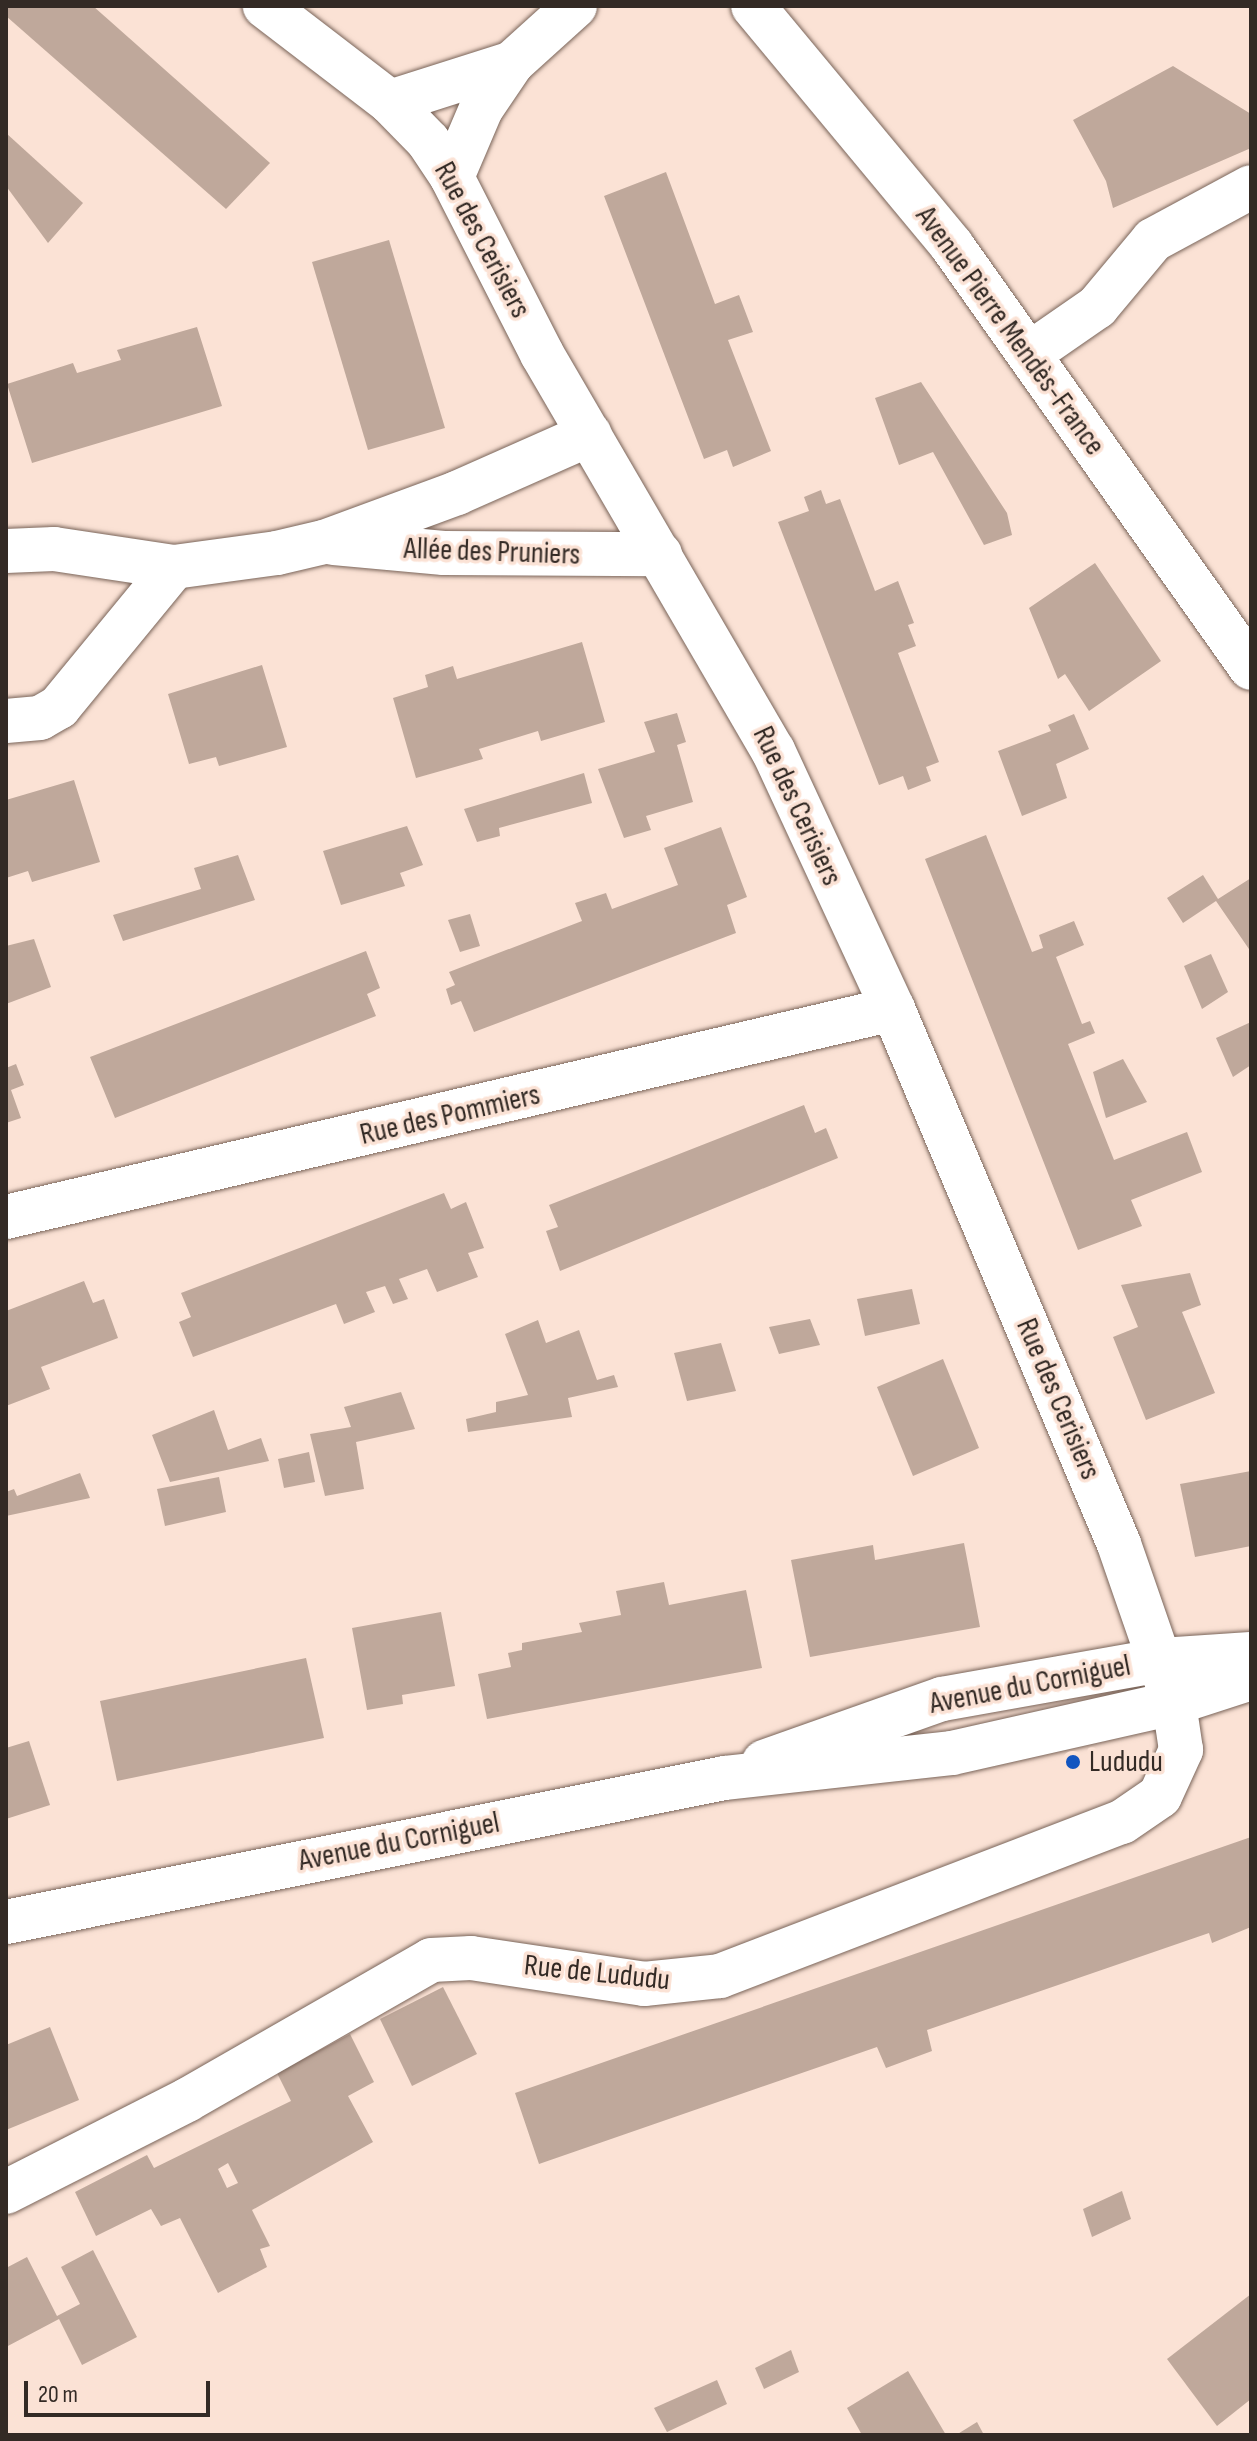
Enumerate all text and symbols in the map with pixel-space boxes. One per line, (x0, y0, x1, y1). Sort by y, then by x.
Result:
street label: Rue des Cerisiers (426, 156, 538, 324)
street label: Avenue Pierre Mendès-France (908, 200, 1112, 462)
street label: Allée des Pruniers (403, 531, 581, 573)
street label: Rue des Cerisiers (745, 721, 849, 891)
street label: Rue des Pommiers (357, 1077, 543, 1153)
street label: Rue des Cerisiers (1008, 1313, 1108, 1485)
street label: Avenue du Corniguel (927, 1648, 1133, 1722)
place label: Lududu (1089, 1744, 1163, 1780)
marker: Lududu (1064, 1753, 1082, 1771)
street label: Avenue du Corniguel (296, 1805, 502, 1879)
street label: Rue de Lududu (522, 1947, 672, 1999)
scale bar (28, 2365, 214, 2415)
text: 20 m (38, 2380, 78, 2409)

